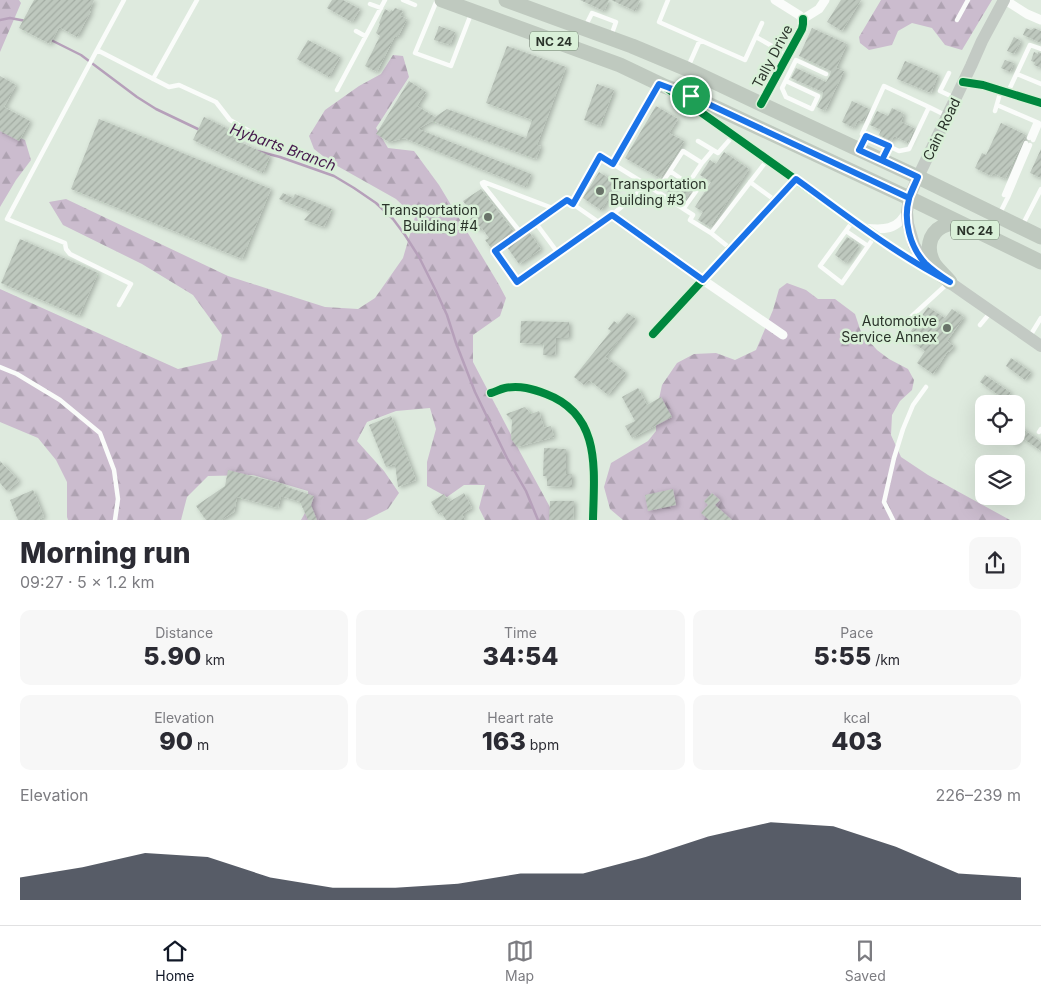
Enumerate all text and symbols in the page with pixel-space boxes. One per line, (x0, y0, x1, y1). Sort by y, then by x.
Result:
street label: Tally Drive (748, 21, 796, 91)
road number: NC 24 (530, 31, 578, 50)
pin (670, 75, 712, 117)
icon: arrive (677, 82, 705, 110)
street label: Cain Road (919, 95, 963, 163)
water label: Hybarts Branch (227, 119, 339, 175)
place label: Transportation Building #3 (610, 175, 707, 208)
marker: Transportation Building #3 (594, 185, 606, 197)
place label: Transportation Building #4 (381, 201, 478, 234)
marker: Transportation Building #4 (482, 211, 494, 223)
road number: NC 24 (951, 220, 999, 240)
place label: Automotive Service Annex (841, 312, 937, 345)
marker: Automotive Service Annex (941, 322, 953, 334)
map controls (975, 395, 1025, 505)
button: locate (975, 395, 1025, 445)
button: layers (975, 455, 1025, 505)
text: Morning run (20, 536, 190, 570)
button: share (969, 537, 1021, 589)
text: 09:27 · 5 × 1.2 km (20, 572, 155, 592)
text: Distance (155, 624, 213, 641)
text: Time (504, 624, 537, 641)
text: Pace (840, 624, 873, 641)
text: 5.90 (143, 641, 201, 671)
text: 34:54 (483, 641, 558, 671)
text: 5:55 (814, 641, 871, 671)
text: km (201, 651, 225, 668)
text: /km (871, 651, 900, 668)
text: Elevation (154, 709, 214, 726)
text: Heart rate (487, 709, 554, 726)
text: kcal (843, 709, 870, 726)
text: 90 (159, 726, 193, 756)
text: 163 (482, 726, 526, 756)
text: 403 (831, 726, 882, 756)
text: m (193, 736, 209, 753)
text: bpm (526, 736, 559, 753)
text: Elevation (20, 785, 89, 805)
text: 226–239 m (935, 785, 1021, 805)
tab: Home (155, 937, 195, 984)
tab: Map (505, 937, 534, 984)
tab: Saved (845, 937, 886, 984)

